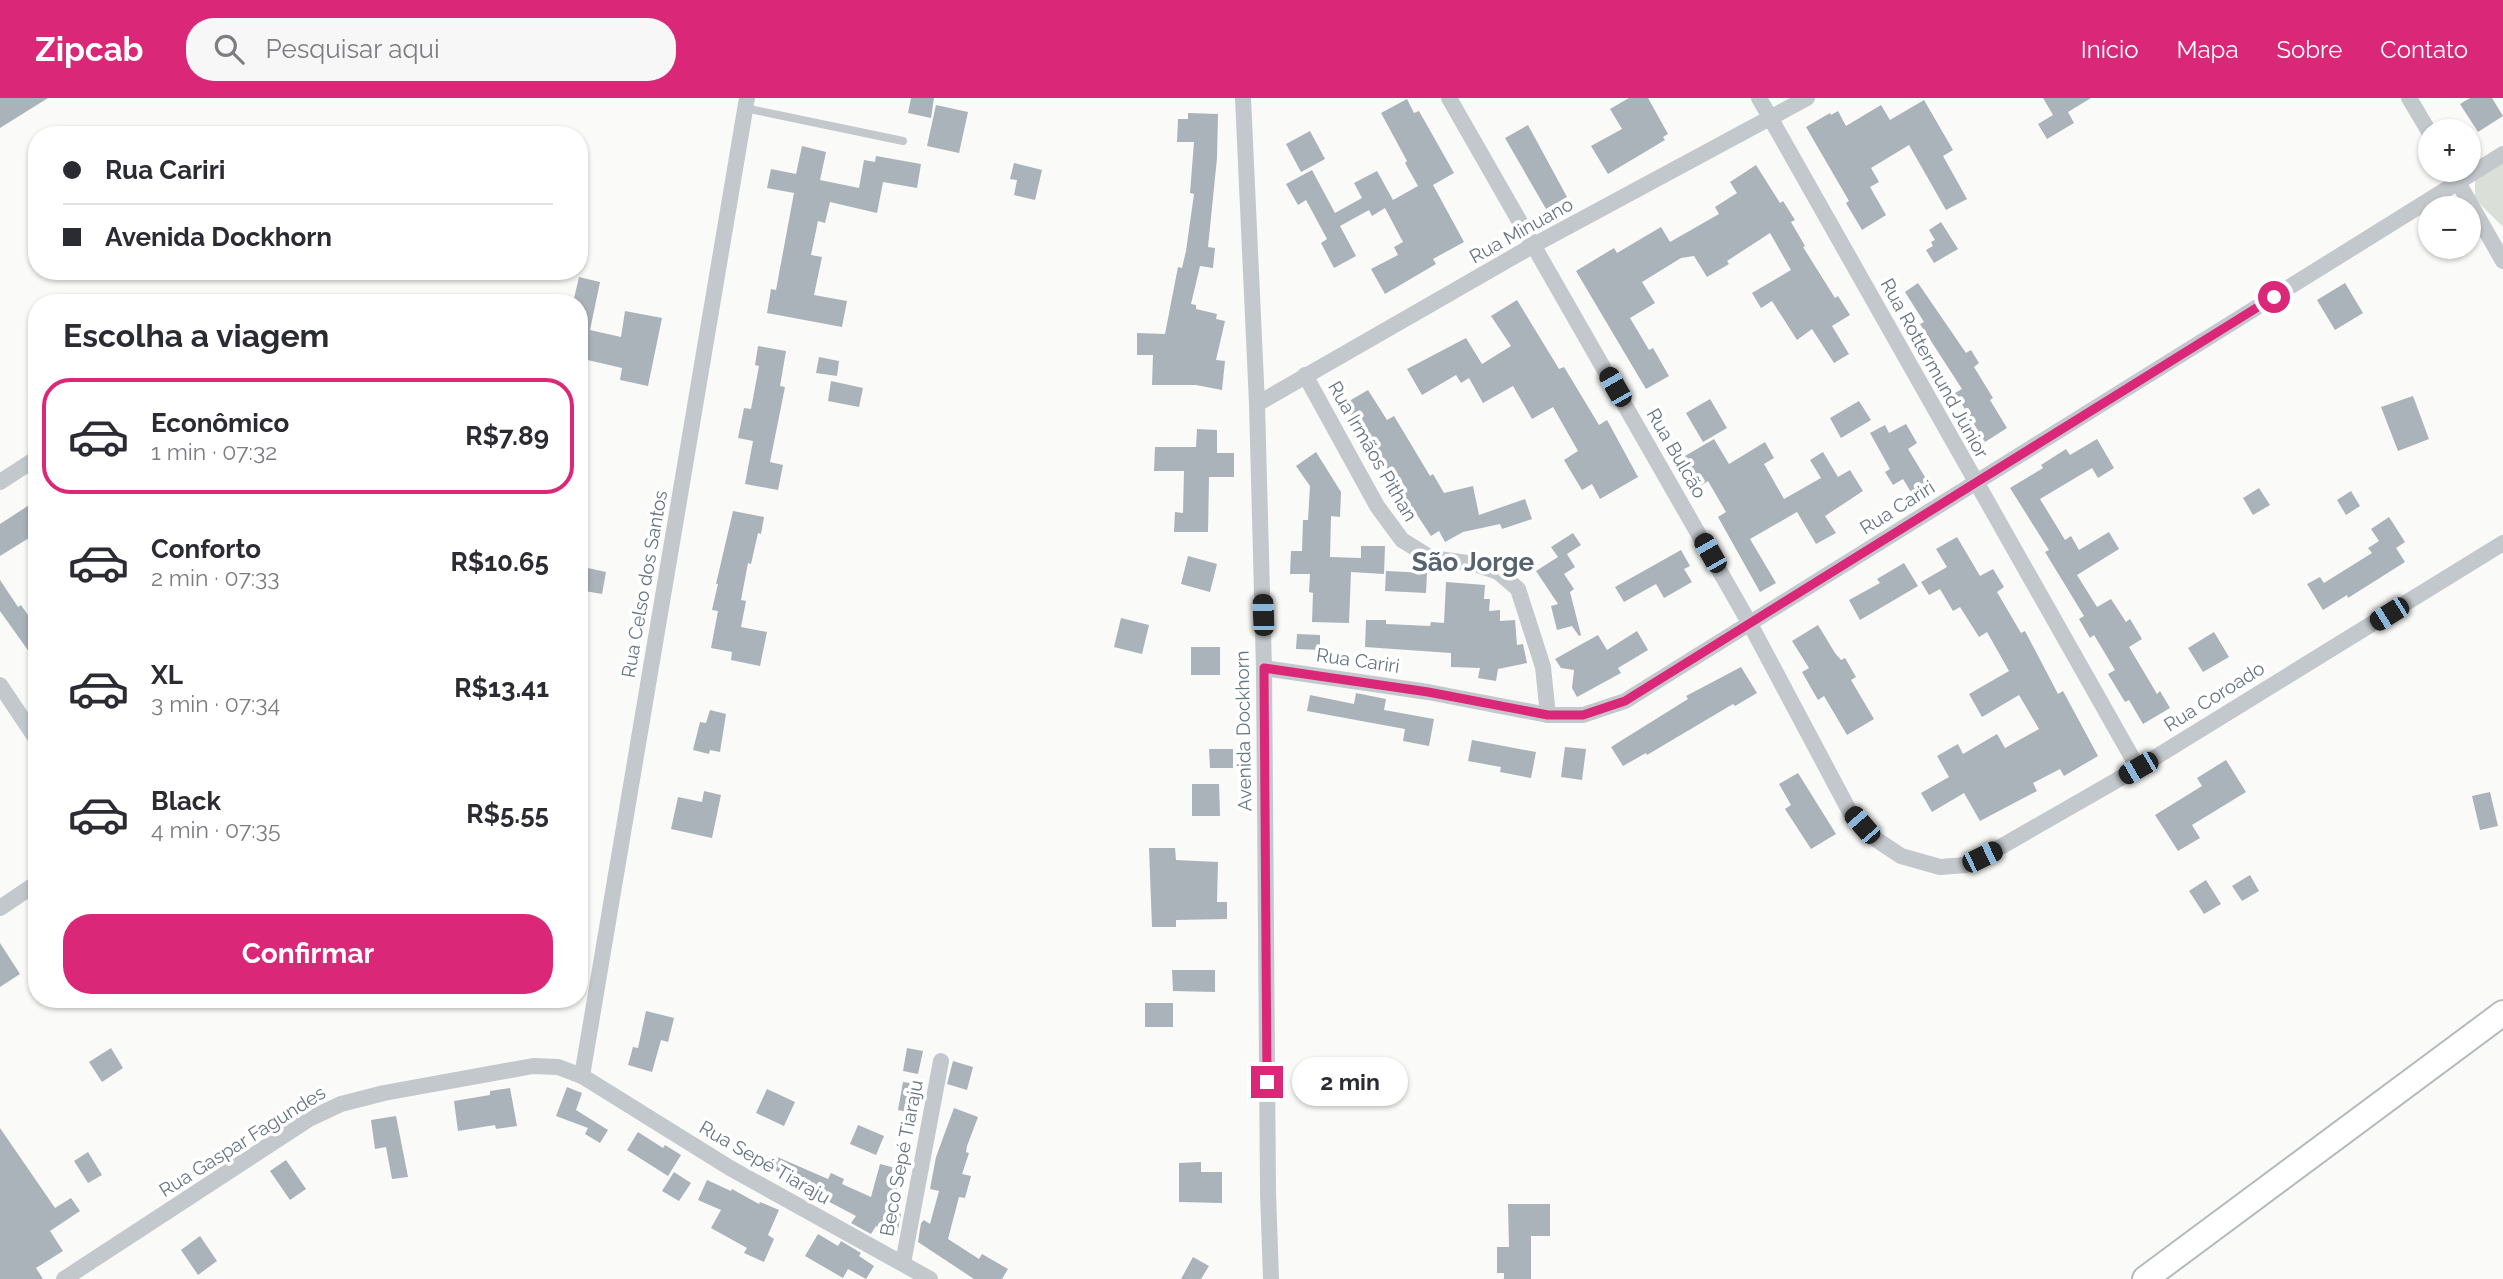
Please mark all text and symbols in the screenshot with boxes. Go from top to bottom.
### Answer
search box [186,18,676,81]
text: Zipcab [35,30,144,69]
icon: search [210,30,248,68]
text: Pesquisar aqui [266,34,440,64]
text: Início [2081,35,2139,64]
text: Mapa [2177,35,2238,64]
text: Sobre [2276,35,2342,64]
text: Contato [2380,35,2468,64]
map controls [2418,119,2481,259]
button: + [2418,119,2481,182]
text: Rua Cariri [105,155,225,185]
street label: Rua Minuano [1466,193,1576,267]
button: − [2418,196,2481,259]
text: Avenida Dockhorn [105,222,332,252]
street label: Rua Rottermund Júnior [1876,274,1994,462]
route start [2258,281,2290,313]
text: Escolha a viagem [63,317,329,354]
car [1596,364,1635,410]
street label: Rua Irmãos Pithan [1324,377,1422,525]
street label: Rua Bulcão [1642,404,1712,502]
icon: car [67,405,130,468]
text: Econômico [151,408,289,438]
text: R$7.89 [465,421,549,451]
text: 1 min · 07:32 [151,438,277,465]
street label: Rua Cariri [1856,475,1938,539]
street label: Rua Celso dos Santos [617,488,671,680]
car [1691,530,1730,576]
icon: car [67,531,130,594]
text: Conforto [151,534,261,564]
text: R$10.65 [450,547,549,577]
district label: São Jorge [1412,547,1535,577]
text: 2 min · 07:33 [151,564,280,591]
car [1252,594,1275,636]
car [2366,594,2413,634]
street label: Rua Cariri [1315,643,1401,677]
street label: Avenida Dockhorn [1231,650,1255,812]
street label: Rua Coroado [2160,656,2268,736]
icon: car [67,657,130,720]
text: XL [151,660,183,690]
text: R$13.41 [454,673,549,703]
text: 3 min · 07:34 [151,690,280,717]
car [2115,748,2162,788]
icon: car [67,783,130,846]
text: Black [151,786,221,816]
text: R$5.55 [466,799,549,829]
car [1841,802,1884,848]
text: 4 min · 07:35 [151,816,280,843]
car [1959,838,2006,876]
button: Confirmar [63,914,553,994]
callout: 2 min [1292,1058,1407,1107]
route end [1251,1066,1283,1098]
text: 2 min [1320,1068,1380,1095]
street label: Beco Sepé Tiaraju [875,1078,927,1238]
street label: Rua Gaspar Fagundes [155,1081,329,1201]
street label: Rua Sepé Tiaraju [696,1116,834,1208]

